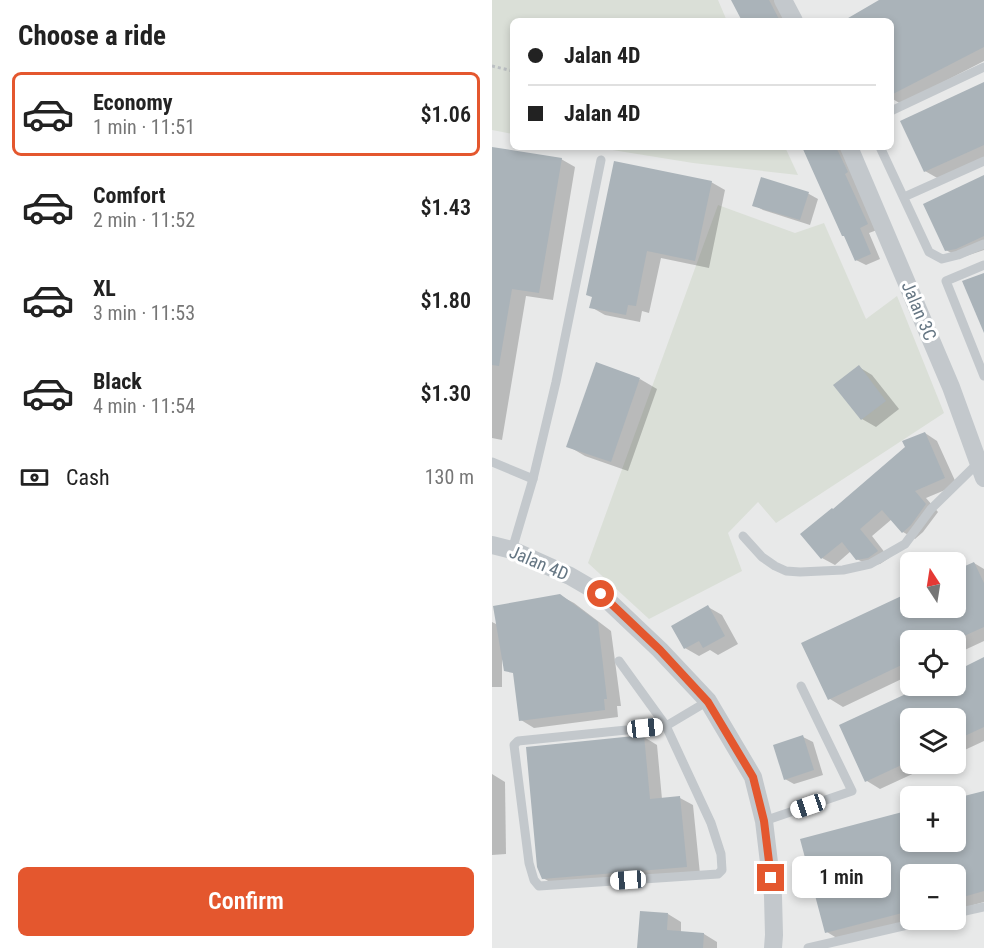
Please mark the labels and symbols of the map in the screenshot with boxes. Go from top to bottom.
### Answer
street label: Jalan 3C [898,278,941,343]
street label: Jalan 4D [507,541,572,584]
north arrow [900,552,966,618]
route start [587,580,614,607]
car [626,717,664,739]
car [788,792,828,820]
callout: 1 min [792,857,891,899]
route end [757,864,784,891]
car [609,870,647,890]

